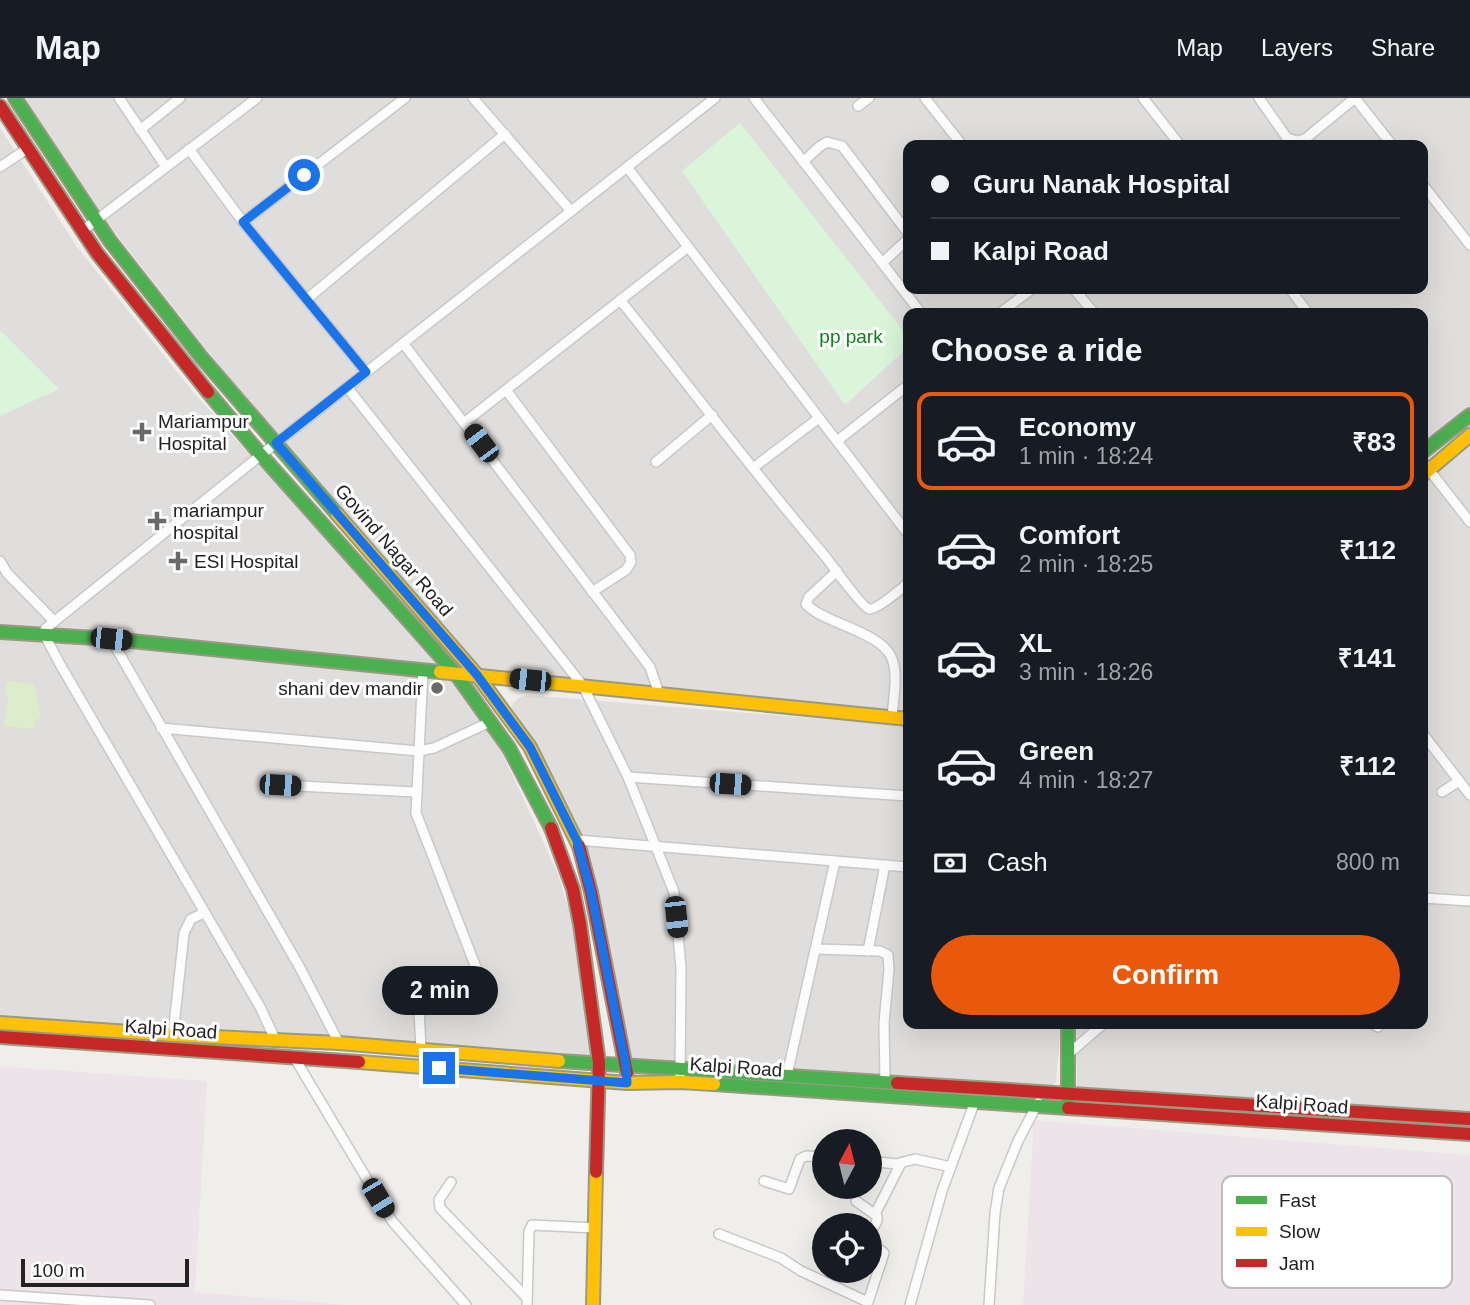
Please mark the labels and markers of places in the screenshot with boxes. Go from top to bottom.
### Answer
place label: Mariampur Hospital [158,411,249,454]
marker: Mariampur Hospital [132,422,152,442]
place label: mariampur hospital [173,500,264,543]
marker: mariampur hospital [147,511,167,531]
marker: ESI Hospital [168,551,188,571]
place label: ESI Hospital [194,551,299,572]
place label: shani dev mandir [278,678,424,699]
marker: shani dev mandir [429,680,445,696]

